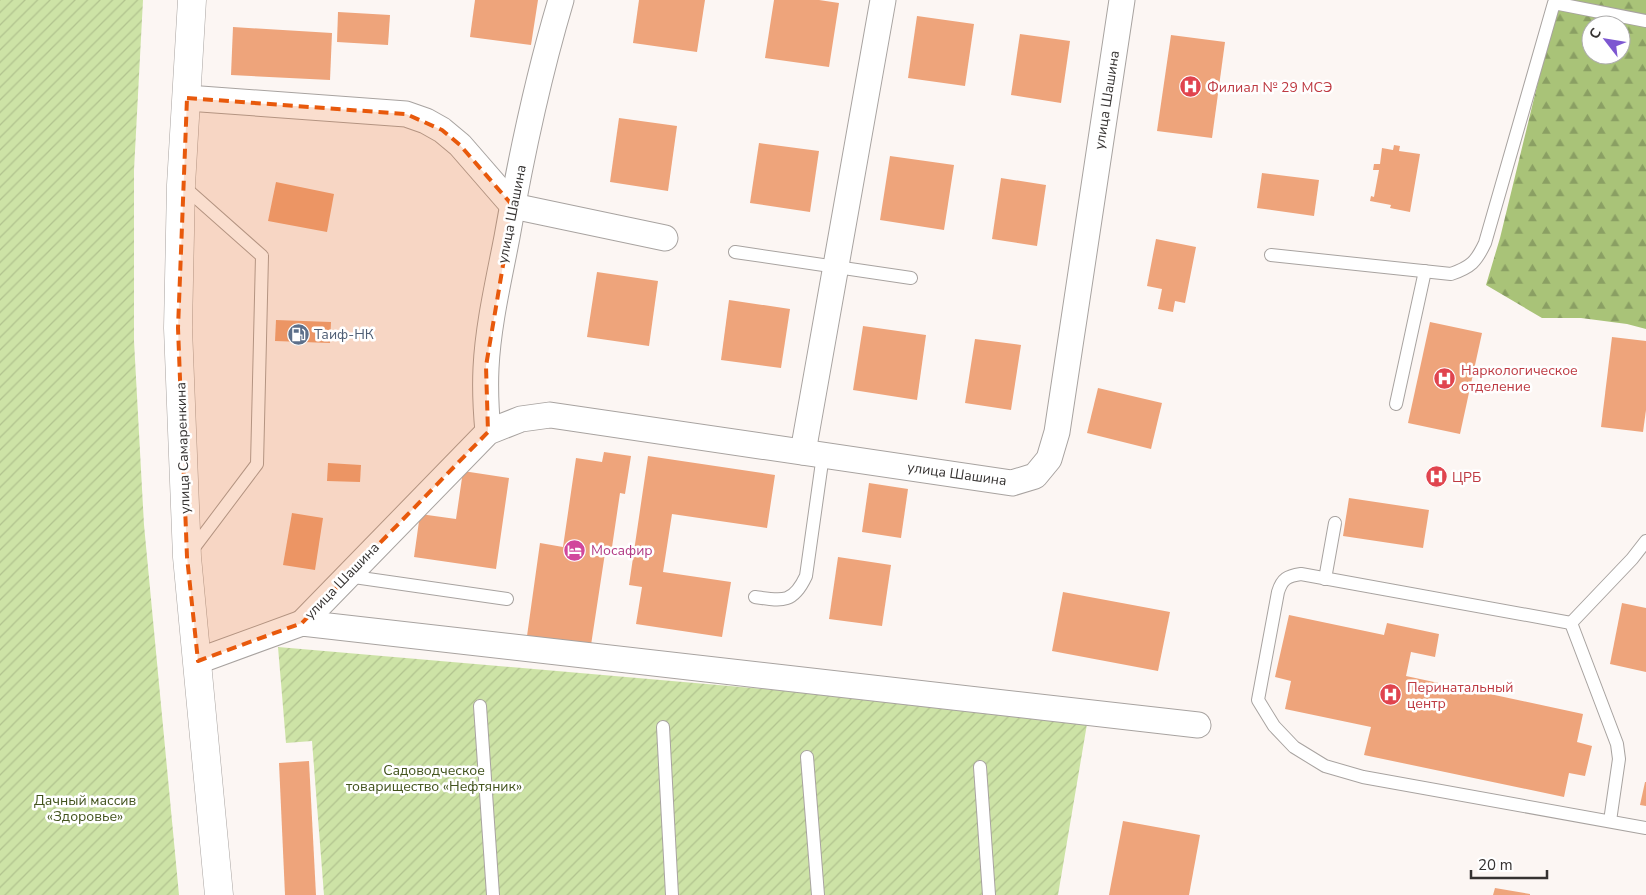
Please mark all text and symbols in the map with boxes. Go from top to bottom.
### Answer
north arrow [1581,15,1631,65]
text: С [1585,24,1606,43]
street label: улица Шашина [1090,49,1124,151]
hospital icon: Филиал № 29 МСЭ [1179,75,1203,99]
place label: Филиал № 29 МСЭ [1207,78,1332,97]
street label: улица Шашина [493,163,531,265]
fuel station icon: Таиф-НК [286,322,310,346]
place label: Таиф-НК [314,325,374,344]
place label: Наркологическое отделение [1461,361,1578,396]
hospital icon: Наркологическое отделение [1433,366,1457,390]
street label: улица Самаренкина [171,382,195,514]
street label: улица Шашина [906,458,1008,490]
hospital icon: ЦРБ [1424,465,1448,489]
place label: ЦРБ [1452,468,1481,487]
street label: улица Шашина [300,538,384,624]
hotel icon: Мосафир [563,538,587,562]
place label: Мосафир [591,541,653,560]
place label: Перинатальный центр [1407,678,1513,713]
hospital icon: Перинатальный центр [1379,683,1403,707]
park label: Садоводческое товарищество «Нефтяник» [346,761,522,796]
park label: Дачный массив «Здоровье» [34,791,136,826]
scale bar [1471,848,1547,880]
text: 20 m [1478,855,1513,875]

